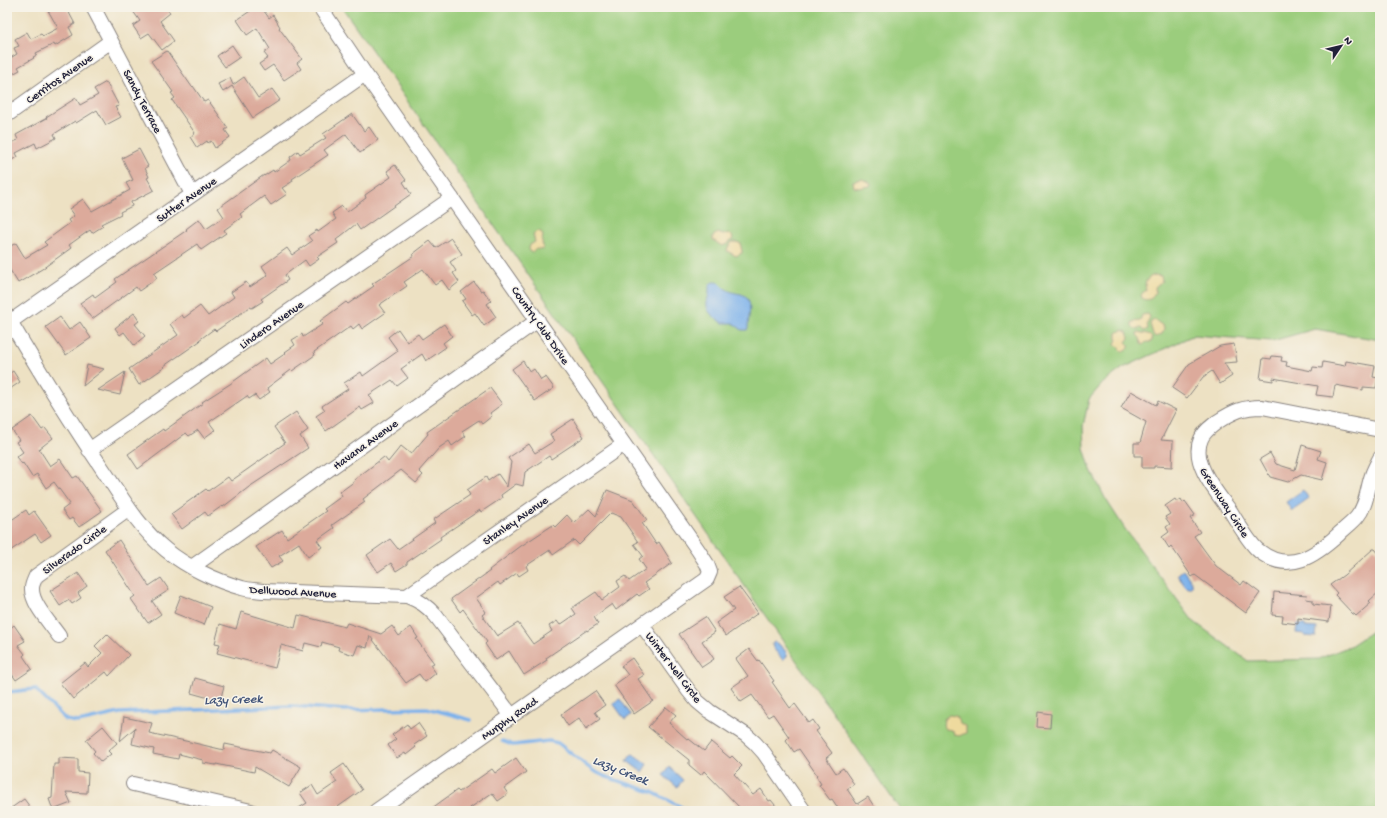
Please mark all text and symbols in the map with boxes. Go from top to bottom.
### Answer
north arrow [1321,26,1361,66]
text: N [1341,35,1355,48]
street label: Cerritos Avenue [24,51,97,108]
street label: Sandy Terrace [119,68,164,137]
street label: Sutter Avenue [154,174,221,227]
street label: Country Club Drive [507,284,572,369]
street label: Lindero Avenue [237,298,308,353]
street label: Havana Avenue [331,417,402,474]
street label: Greenway Circle [1195,465,1252,541]
street label: Stanley Avenue [481,494,552,549]
street label: Silverado Circle [40,522,111,578]
street label: Dellwood Avenue [248,584,338,602]
street label: Winter Nell Circle [641,630,704,707]
water label: Lazy Creek [204,692,264,709]
street label: Murphy Road [479,695,542,744]
water label: Lazy Creek [590,753,651,790]

